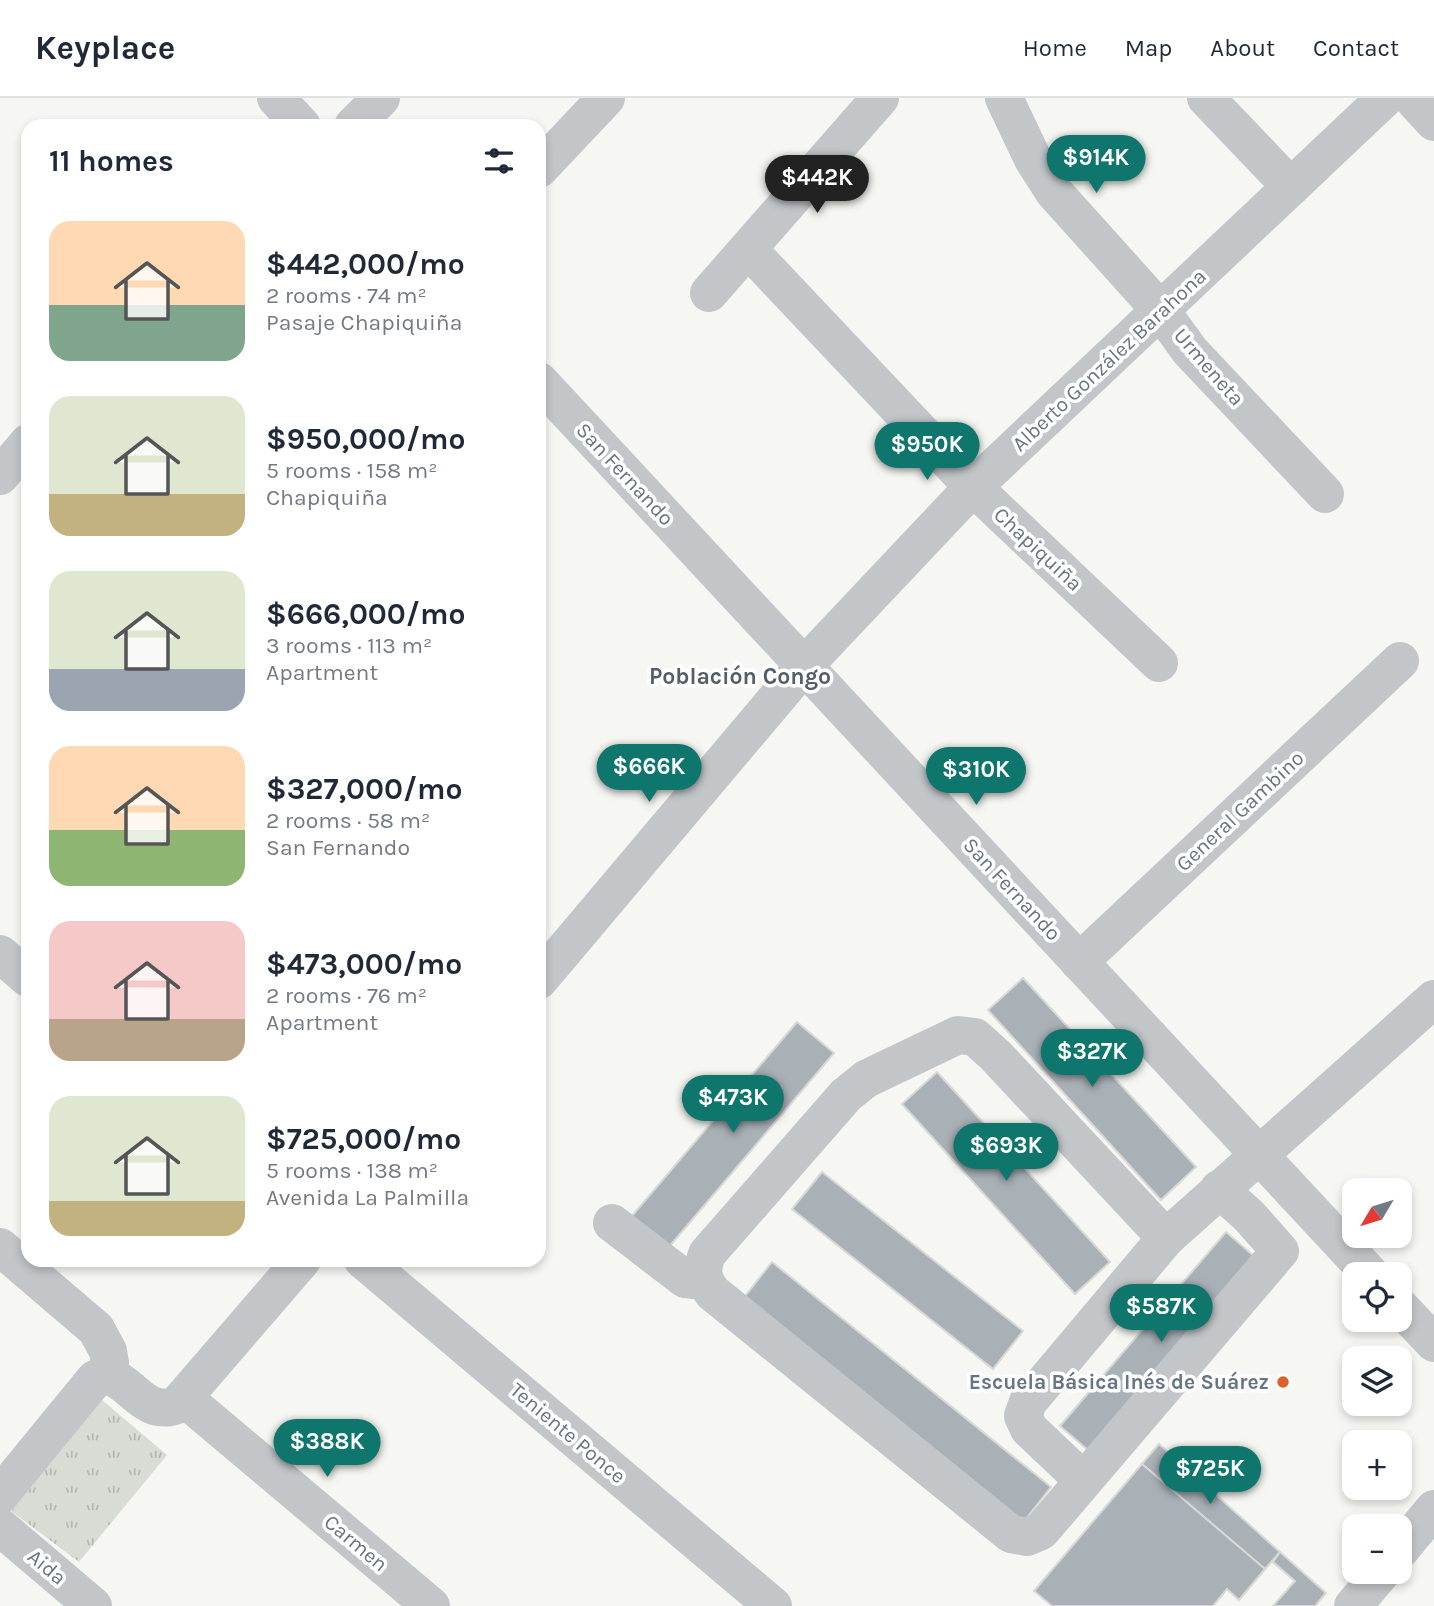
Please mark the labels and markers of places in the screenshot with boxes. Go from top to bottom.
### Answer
pin: $914K [1047,136,1145,195]
pin: $442K [768,156,866,215]
pin: $950K [878,422,976,482]
pin: $666K [600,744,698,804]
pin: $310K [927,748,1025,807]
pin: $327K [1043,1030,1141,1089]
pin: $473K [684,1076,782,1135]
pin: $693K [957,1124,1055,1183]
pin: $587K [1112,1284,1210,1344]
place label: Escuela Básica Inés de Suárez [969,1370,1269,1394]
marker: Escuela Básica Inés de Suárez [1275,1374,1291,1390]
pin: $388K [278,1420,376,1479]
pin: $725K [1161,1446,1259,1506]

